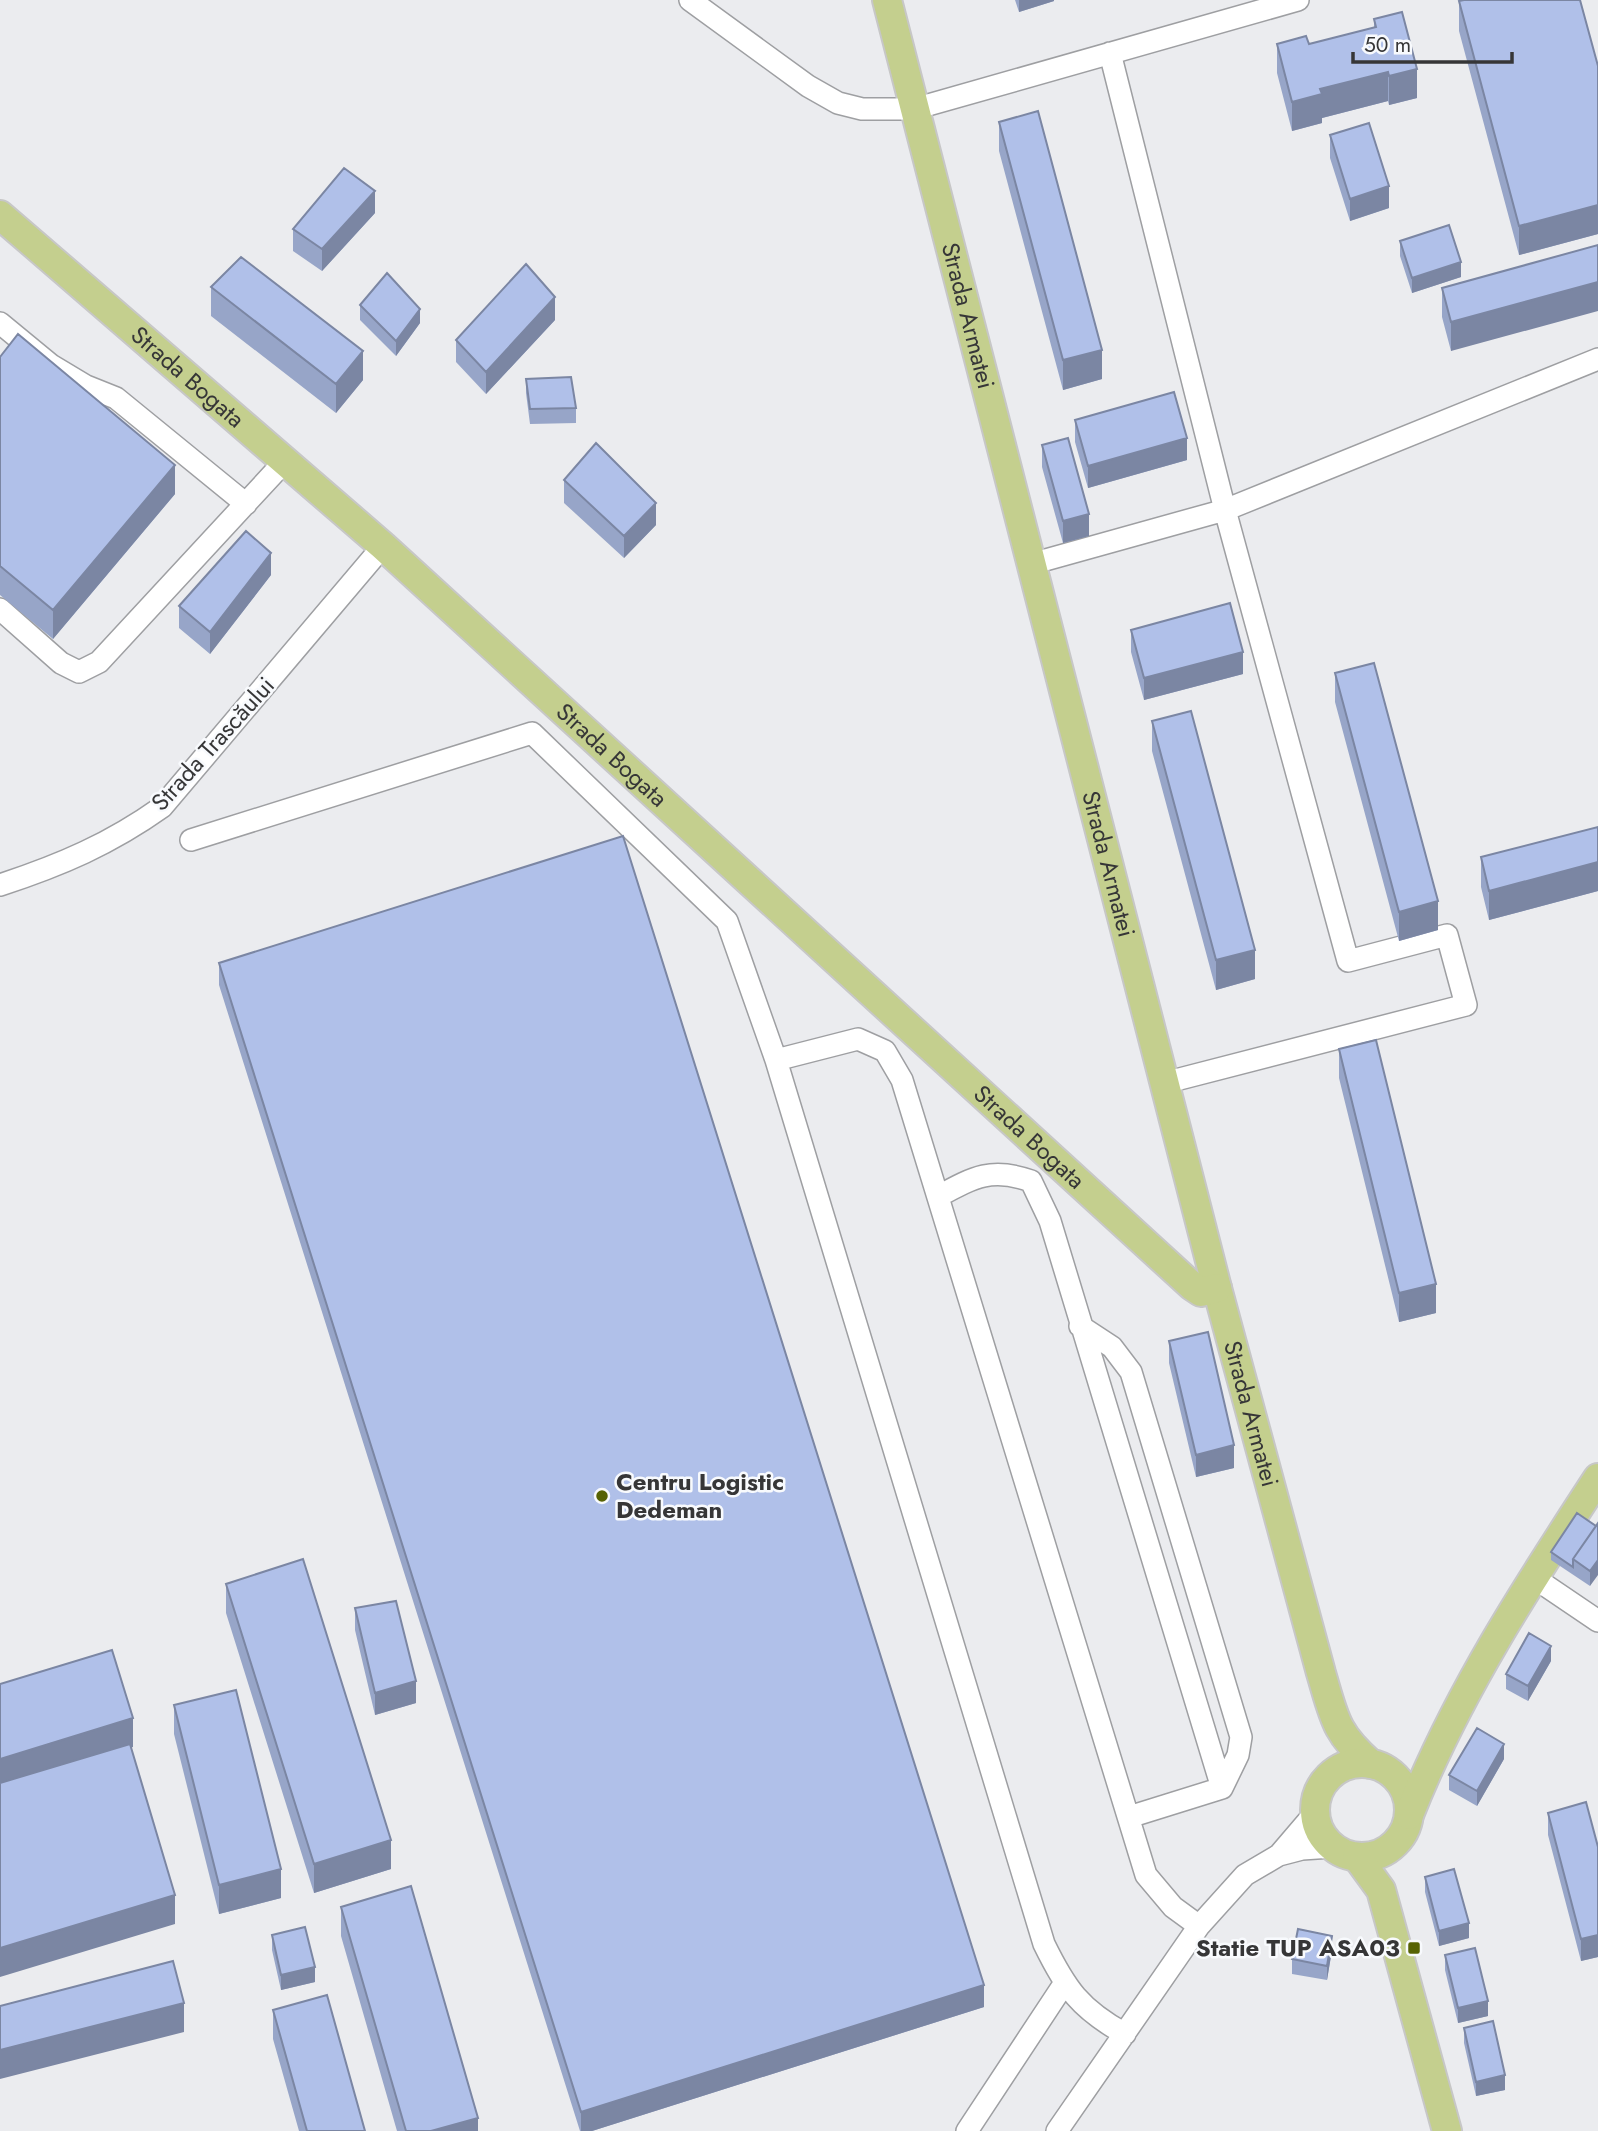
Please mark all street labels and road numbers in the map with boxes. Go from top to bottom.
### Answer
street label: Strada Armatei [933,239,1004,393]
street label: Strada Bogata [123,318,252,436]
street label: Strada Trascăului [143,669,282,818]
street label: Strada Bogata [548,694,675,815]
street label: Strada Armatei [1073,787,1144,941]
street label: Strada Bogata [966,1077,1093,1197]
street label: Strada Armatei [1215,1337,1288,1491]

